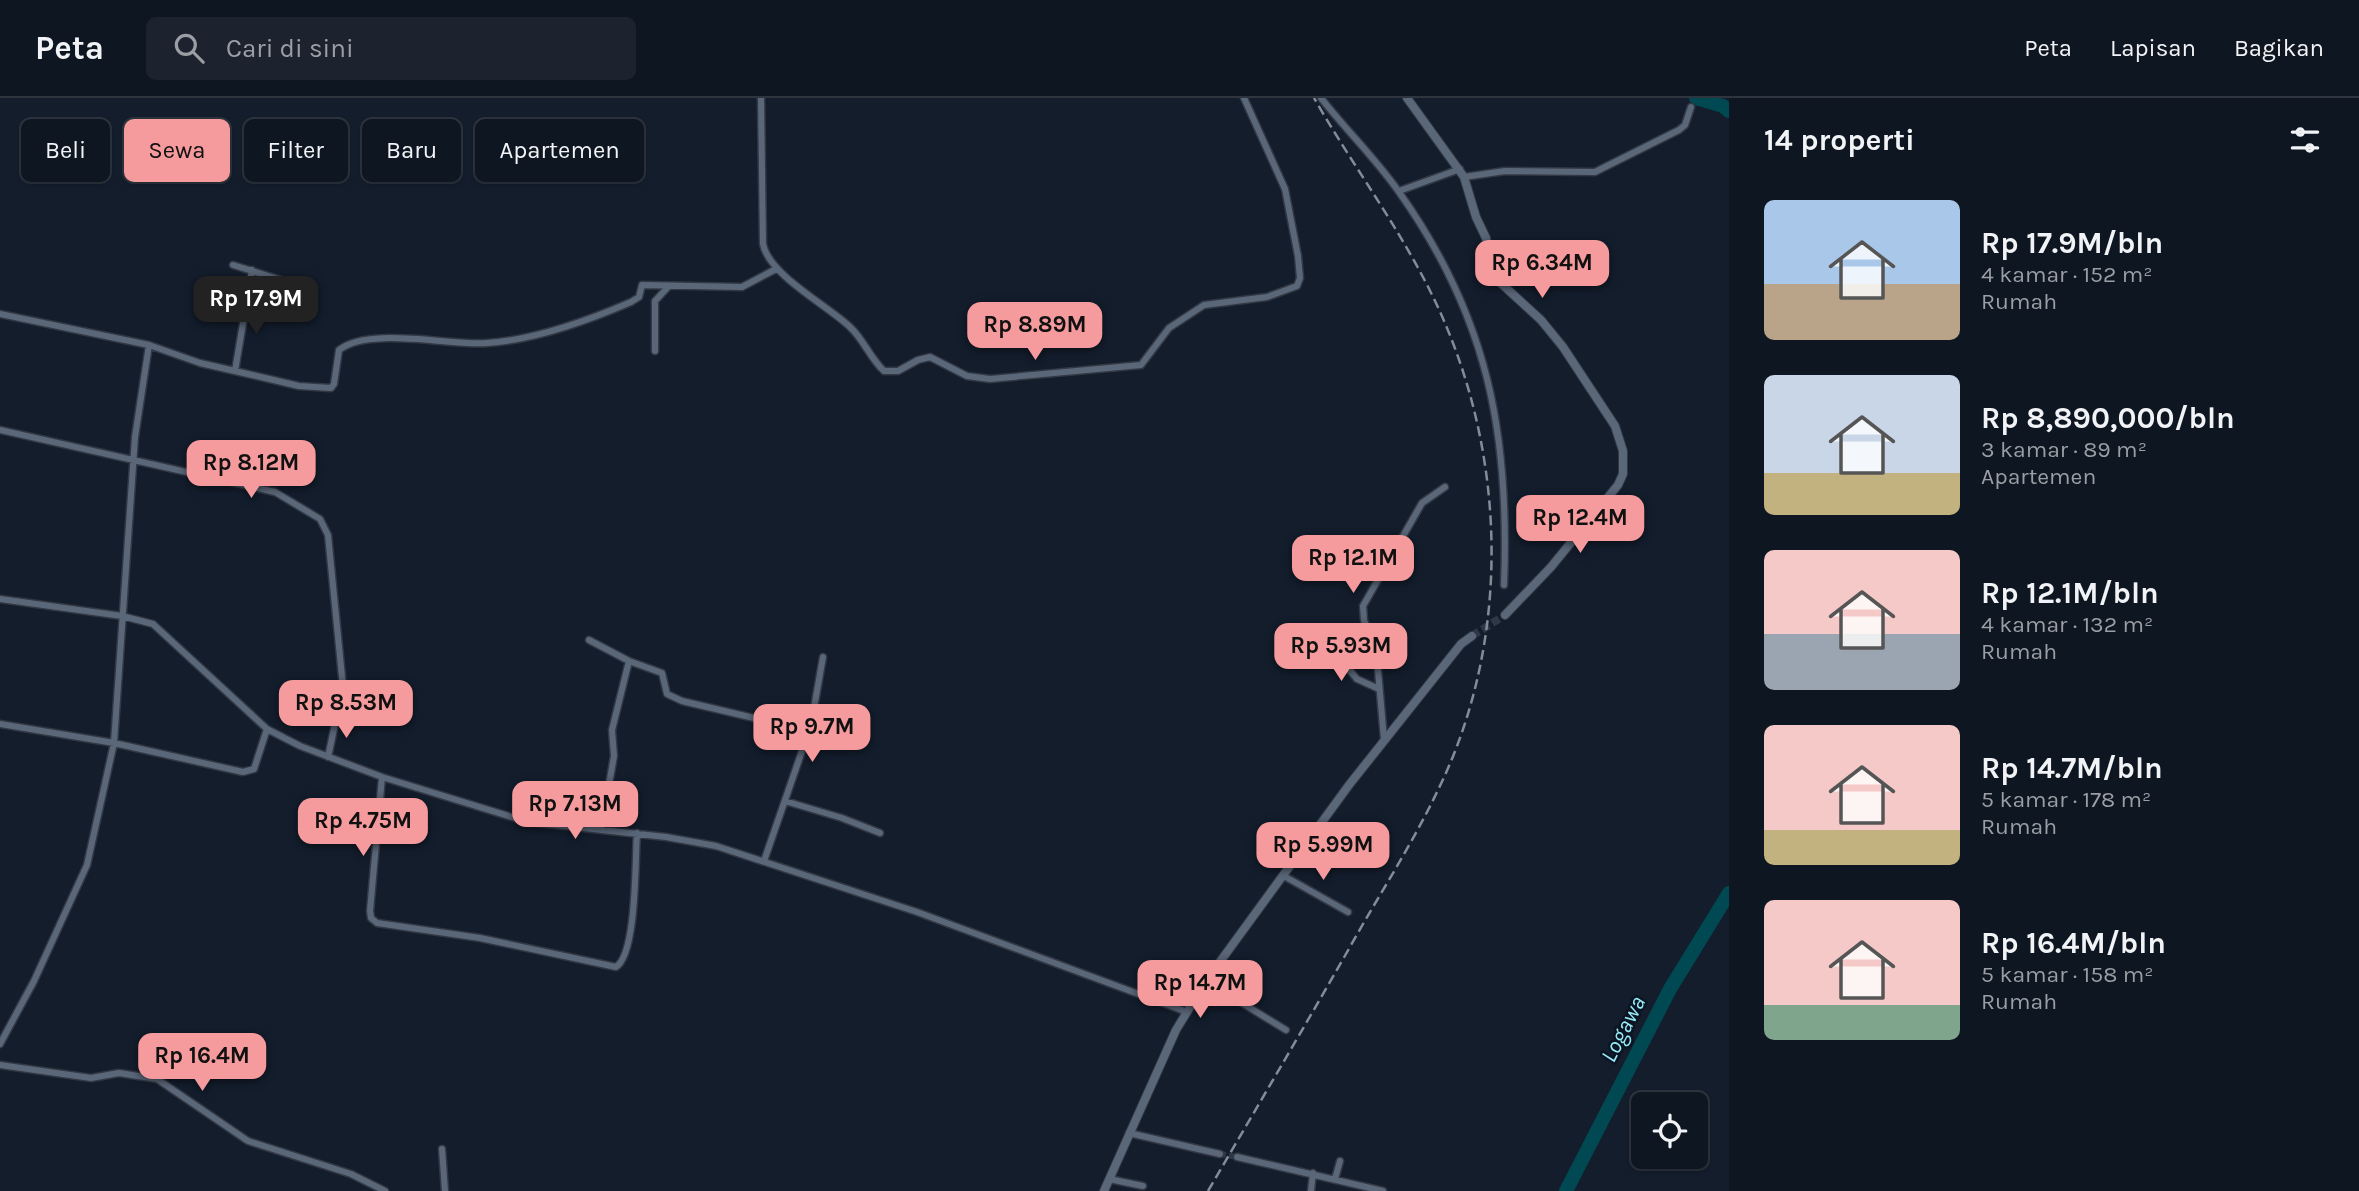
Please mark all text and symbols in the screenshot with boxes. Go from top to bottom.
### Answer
search box [146,17,636,80]
text: Peta [35,29,104,67]
icon: search [170,29,208,67]
text: Cari di sini [226,33,354,64]
text: Peta [2024,34,2072,62]
text: Lapisan [2110,34,2196,62]
text: Bagikan [2234,34,2324,62]
chip: Beli [21,119,110,182]
chip: Sewa [124,119,230,182]
chip: Filter [244,119,348,182]
chip: Baru [362,119,461,182]
chip: Apartemen [475,119,644,182]
icon: filters [2286,121,2324,159]
text: 14 properti [1764,122,1915,158]
text: Rp 17.9M/bln [1981,225,2163,261]
icon: home [1820,228,1904,312]
pin: Rp 6.34M [1470,240,1614,300]
text: Rp 6.34M [1491,249,1593,276]
text: 4 kamar · 152 m² [1981,261,2153,288]
pin: Rp 17.9M [184,276,328,336]
text: Rp 17.9M [209,285,303,312]
text: Rumah [1981,288,2057,315]
pin: Rp 8.89M [963,302,1107,362]
text: Rp 8.89M [983,311,1087,338]
text: Rp 8,890,000/bln [1981,400,2235,436]
icon: home [1820,403,1904,487]
text: 3 kamar · 89 m² [1981,436,2147,463]
pin: Rp 8.12M [179,440,323,500]
text: Rp 8.12M [203,449,299,476]
text: Apartemen [1981,463,2096,490]
pin: Rp 12.4M [1508,496,1652,555]
text: Rp 12.4M [1532,504,1628,531]
pin: Rp 12.1M [1281,536,1425,595]
text: Rp 12.1M [1308,544,1398,571]
text: Rp 12.1M/bln [1981,575,2159,611]
icon: home [1820,578,1904,662]
text: 4 kamar · 132 m² [1981,611,2153,638]
pin: Rp 5.93M [1269,624,1413,683]
text: Rp 5.93M [1290,632,1392,659]
text: Rumah [1981,638,2057,665]
pin: Rp 8.53M [274,680,418,740]
text: Rp 8.53M [295,689,397,716]
pin: Rp 9.7M [747,704,877,764]
text: Rp 9.7M [769,713,855,740]
text: Rp 14.7M/bln [1981,750,2163,786]
icon: home [1820,753,1904,837]
pin: Rp 7.13M [503,782,647,841]
text: 5 kamar · 178 m² [1981,786,2151,813]
text: Rp 7.13M [528,790,622,817]
pin: Rp 4.75M [291,798,435,858]
text: Rp 4.75M [314,807,412,834]
text: Rumah [1981,813,2057,840]
pin: Rp 5.99M [1251,822,1395,882]
text: Rp 5.99M [1272,831,1374,858]
text: Rp 16.4M/bln [1981,925,2166,961]
icon: home [1820,928,1904,1012]
pin: Rp 14.7M [1128,960,1272,1020]
text: 5 kamar · 158 m² [1981,961,2154,988]
text: Rp 14.7M [1153,969,1247,996]
text: Rumah [1981,988,2057,1015]
water label: Logawa [1595,991,1651,1067]
pin: Rp 16.4M [130,1034,274,1093]
text: Rp 16.4M [154,1042,250,1069]
map controls [1631,1092,1708,1169]
button: locate [1631,1092,1708,1169]

